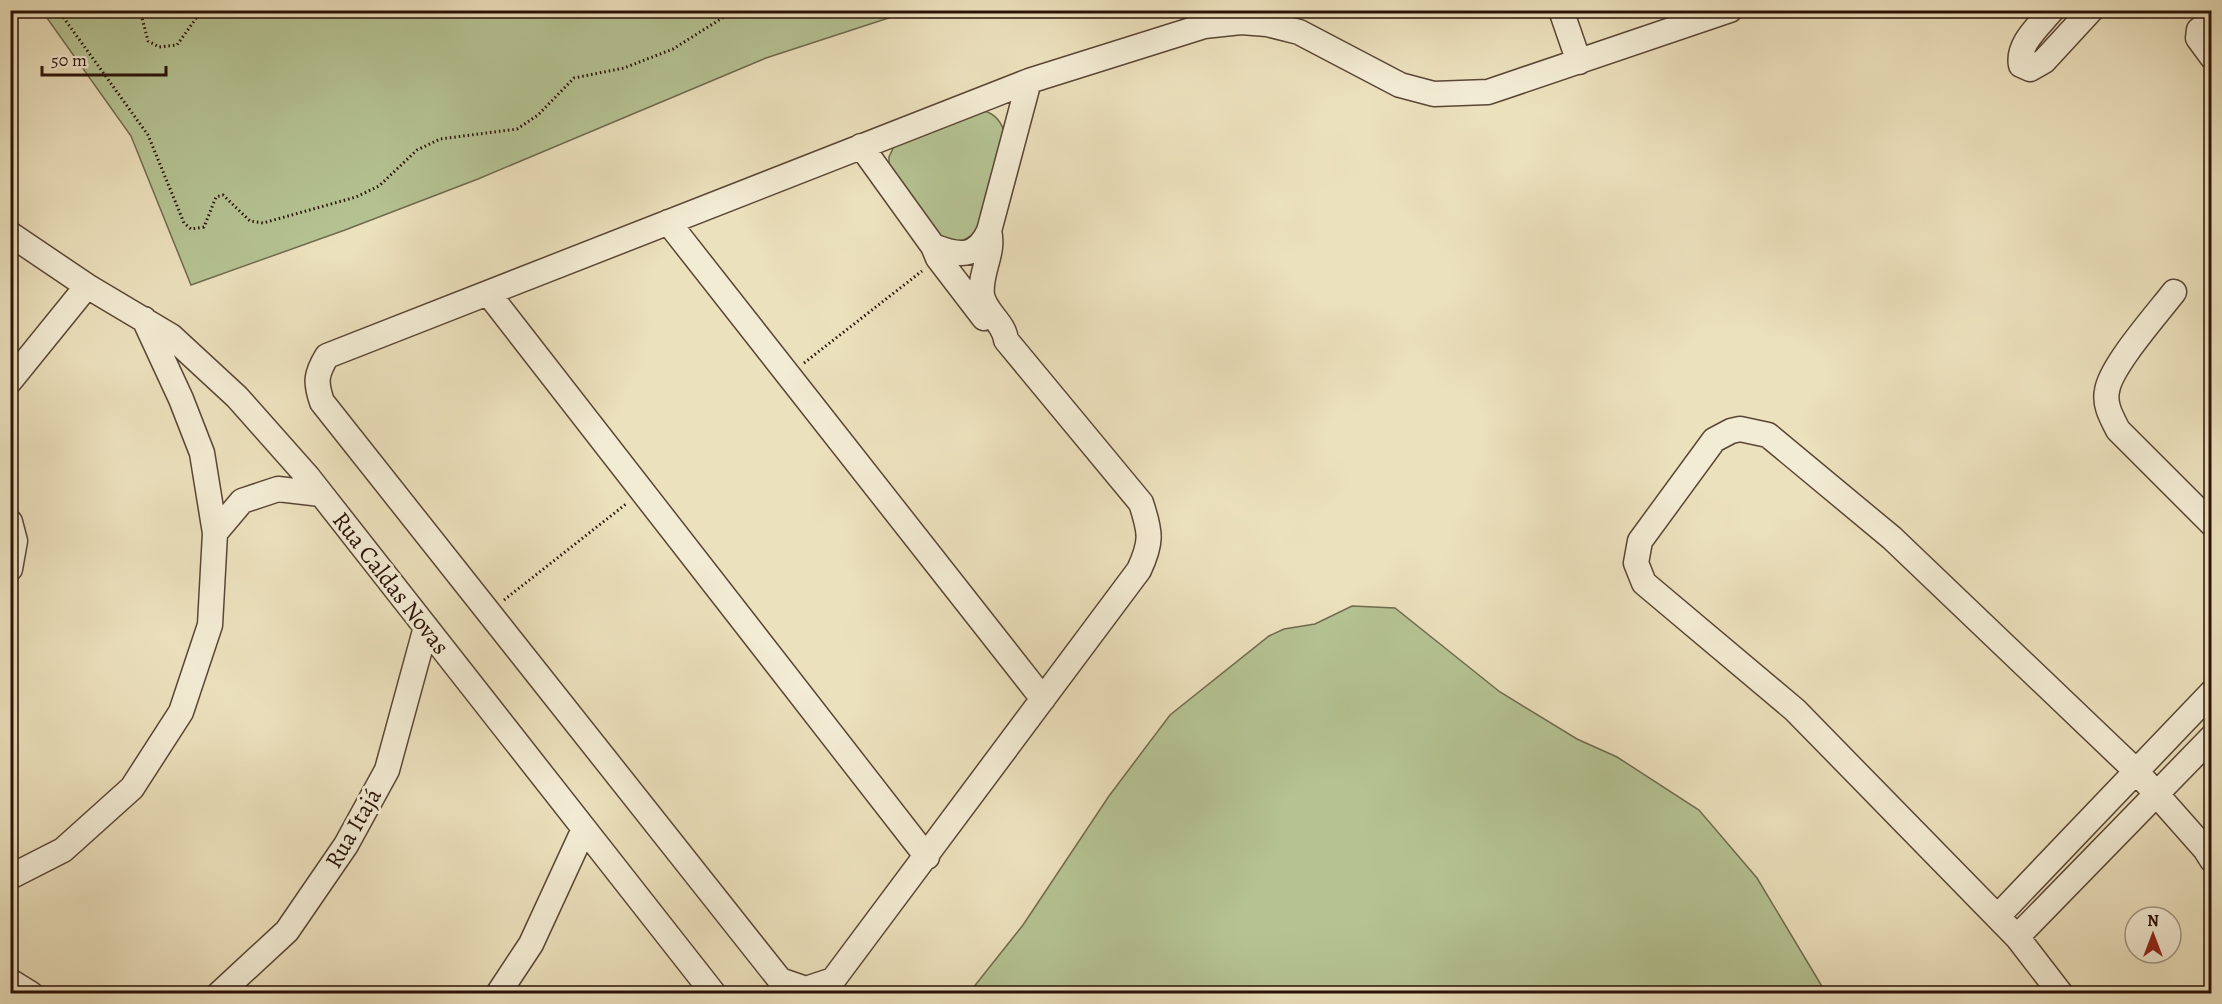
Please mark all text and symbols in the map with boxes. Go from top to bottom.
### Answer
scale bar [42,39,166,77]
text: 50 m [51,48,87,72]
street label: Rua Caldas Novas [325,505,457,661]
street label: Rua Itajá [317,781,389,874]
north arrow [2123,905,2183,965]
text: N [2147,910,2159,932]

